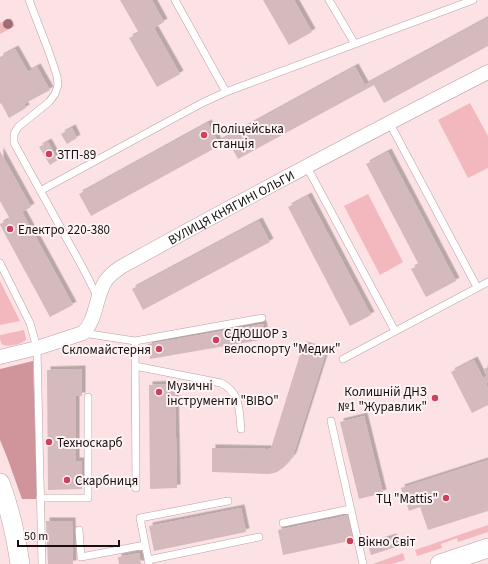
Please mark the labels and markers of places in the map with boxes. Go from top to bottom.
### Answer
place label: Поліцейська станція [212,120,284,153]
marker: Поліцейська станція [199,130,209,140]
place label: ЗТП-89 [57,146,96,164]
marker: ЗТП-89 [44,149,54,159]
place label: Електро 220-380 [18,221,110,239]
marker: Електро 220-380 [5,224,15,234]
place label: СДЮШОР з велоспорту "Медик" [224,325,341,358]
marker: СДЮШОР з велоспорту "Медик" [211,335,221,345]
place label: Скломайстерня [62,341,151,359]
marker: Скломайстерня [154,344,164,354]
place label: Музичні інструменти "ВІВО" [167,377,279,410]
place label: Колишній ДНЗ №1 "Журавлик" [338,383,427,416]
marker: Музичні інструменти "ВІВО" [154,387,164,397]
marker: Колишній ДНЗ №1 "Журавлик" [430,393,440,403]
place label: Техноскарб [57,434,123,452]
marker: Техноскарб [44,437,54,447]
place label: Скарбниця [75,472,138,490]
marker: Скарбниця [62,475,72,485]
place label: ТЦ "Mattis" [376,490,438,508]
marker: ТЦ "Mattis" [441,493,451,503]
place label: Вікно Світ [358,533,415,551]
marker: Вікно Світ [345,536,355,546]

